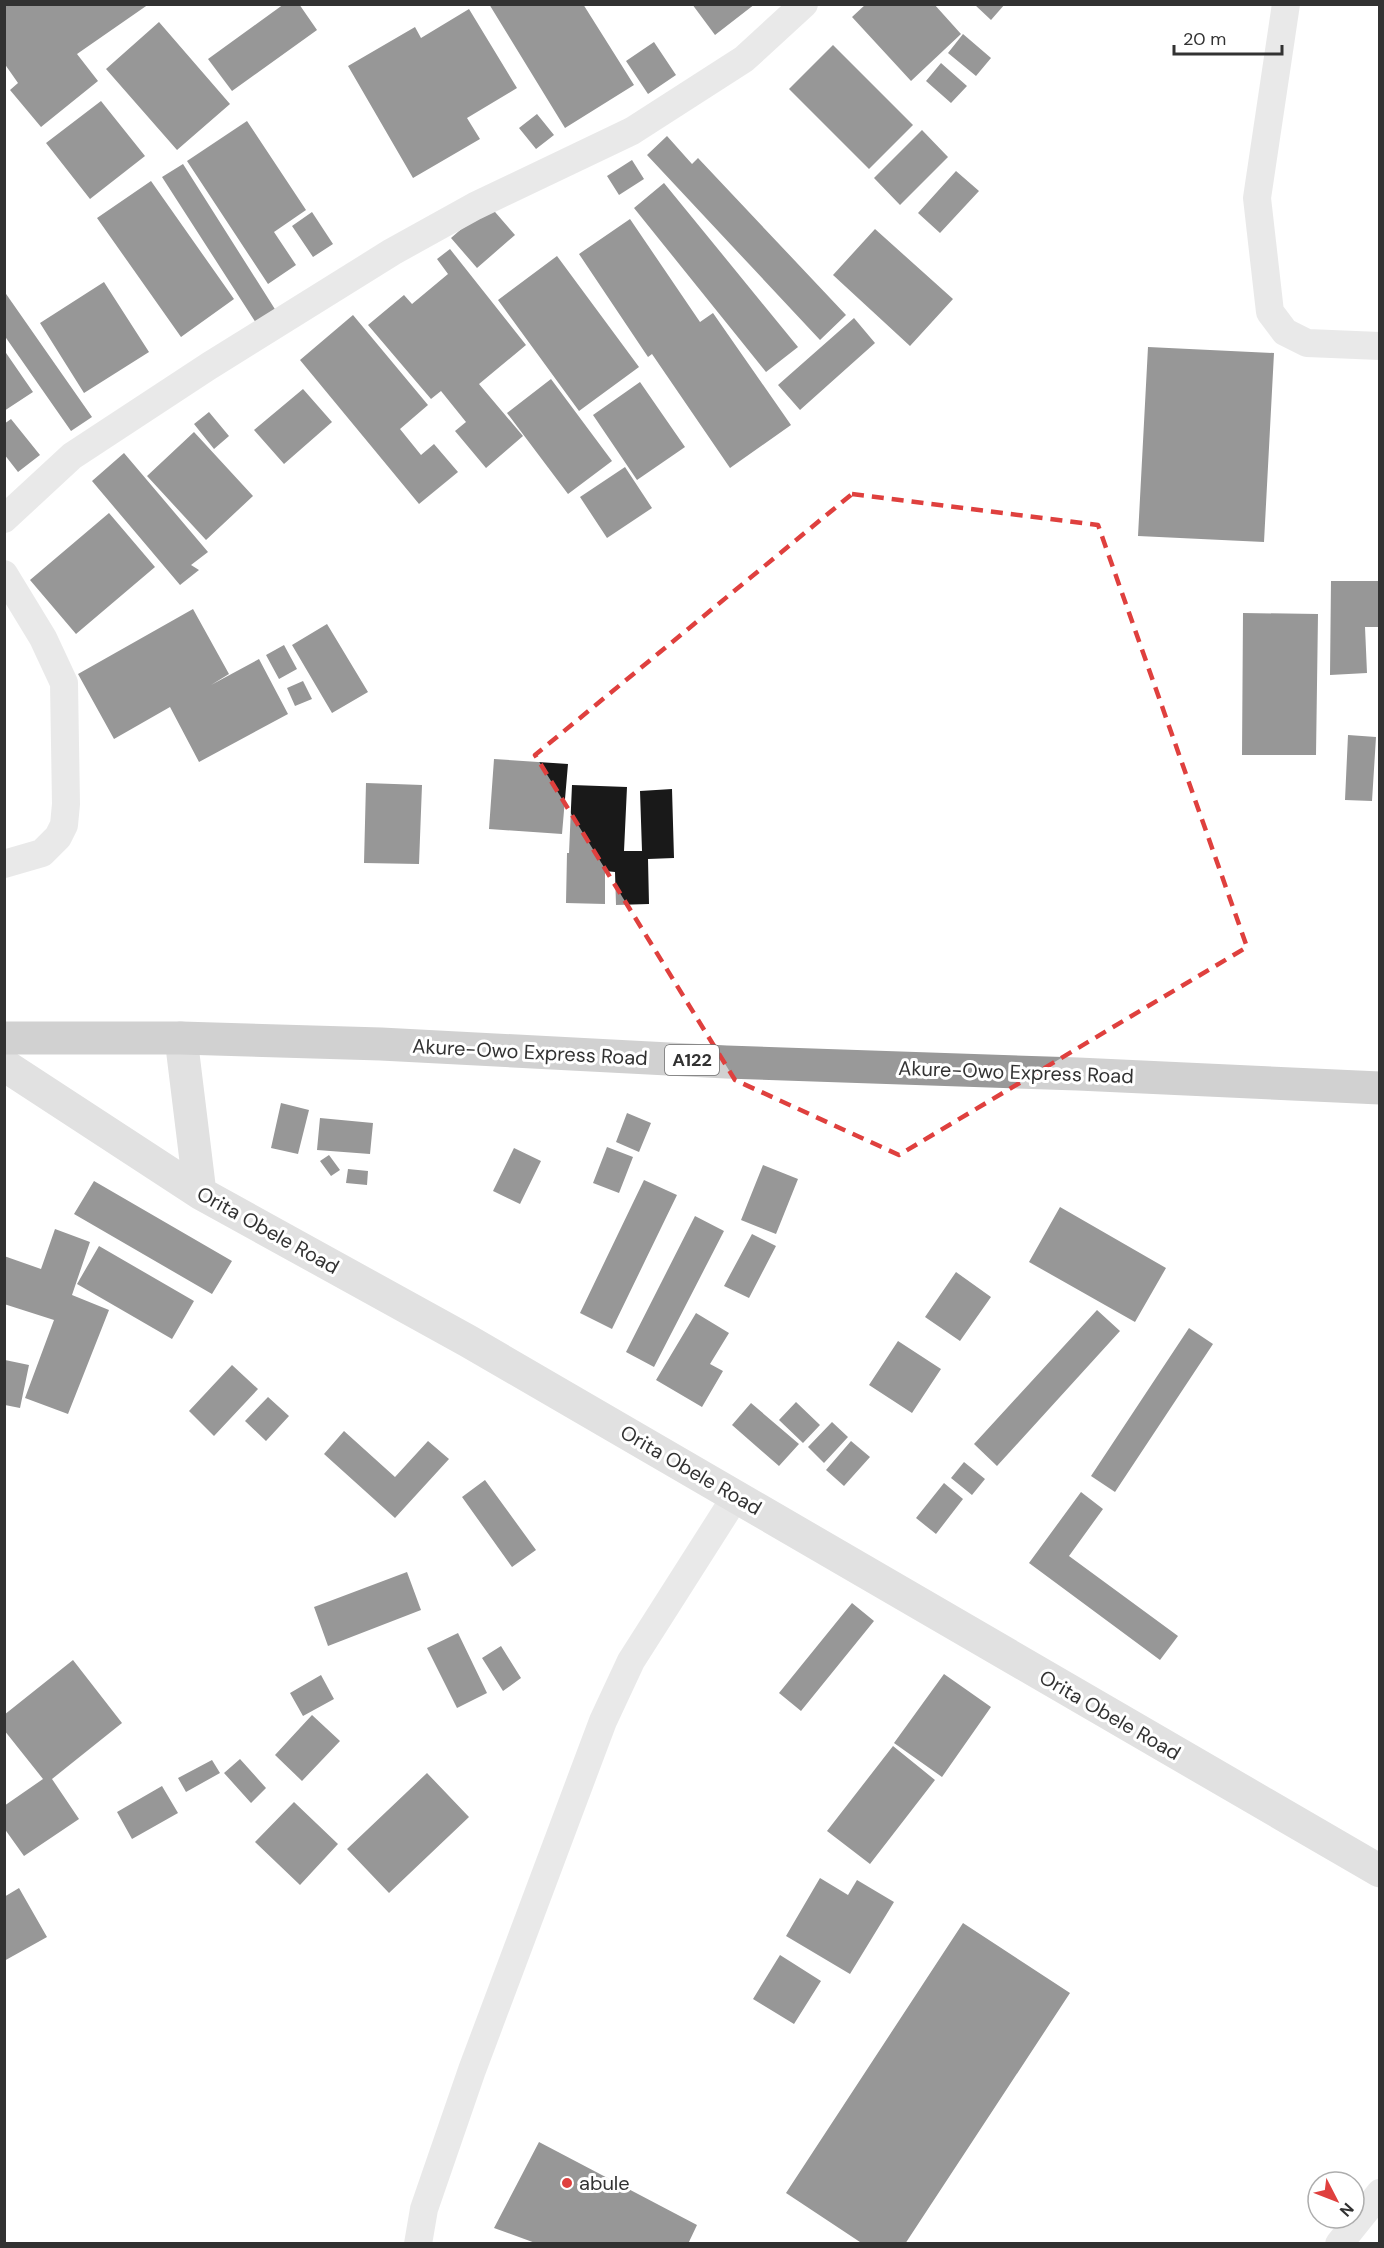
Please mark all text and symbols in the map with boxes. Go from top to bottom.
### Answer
scale bar [1174,18,1282,56]
text: 20 m [1183,27,1226,51]
street label: Akure-Owo Express Road [412,1033,648,1071]
road number: A122 [665,1045,719,1075]
street label: Akure-Owo Express Road [898,1055,1134,1089]
street label: Orita Obele Road [192,1180,344,1280]
street label: Orita Obele Road [616,1419,766,1521]
street label: Orita Obele Road [1035,1664,1185,1766]
place label: abule [579,2170,630,2196]
north arrow [1306,2170,1366,2230]
marker: abule [560,2176,574,2190]
text: N [1335,2198,1358,2221]

